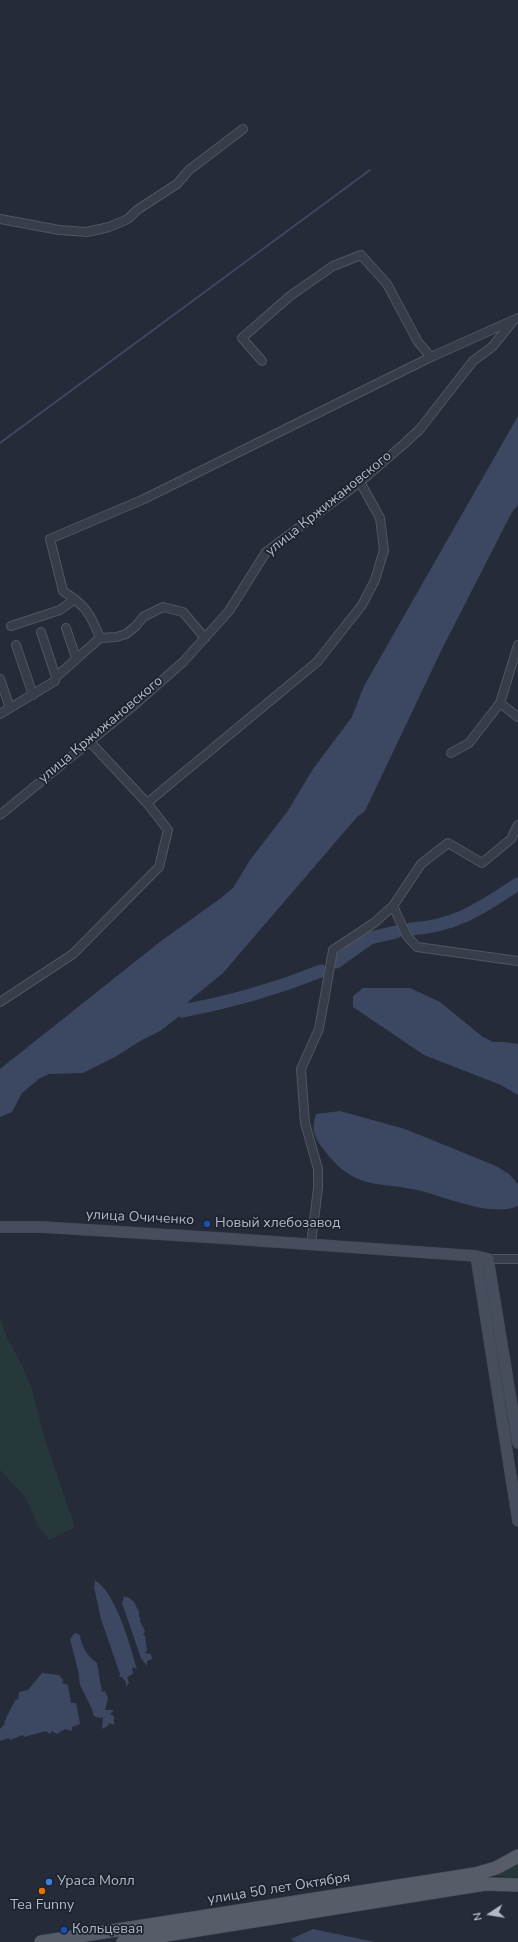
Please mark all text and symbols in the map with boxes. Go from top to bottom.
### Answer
street label: улица Кржижановского [263,448,395,560]
street label: улица Кржижановского [35,673,167,787]
street label: улица Очиченко [86,1207,194,1229]
place label: Новый хлебозавод [215,1216,341,1232]
marker: Новый хлебозавод [202,1219,212,1229]
street label: улица 50 лет Октября [207,1869,351,1909]
place label: Ураса Молл [57,1874,135,1890]
marker: Ураса Молл [44,1877,54,1887]
marker: Tea Funny [37,1886,47,1896]
north arrow [470,1894,510,1934]
place label: Tea Funny [10,1898,74,1914]
text: N [470,1911,486,1922]
place label: Кольцевая [72,1922,143,1938]
marker: Кольцевая [59,1925,69,1935]

